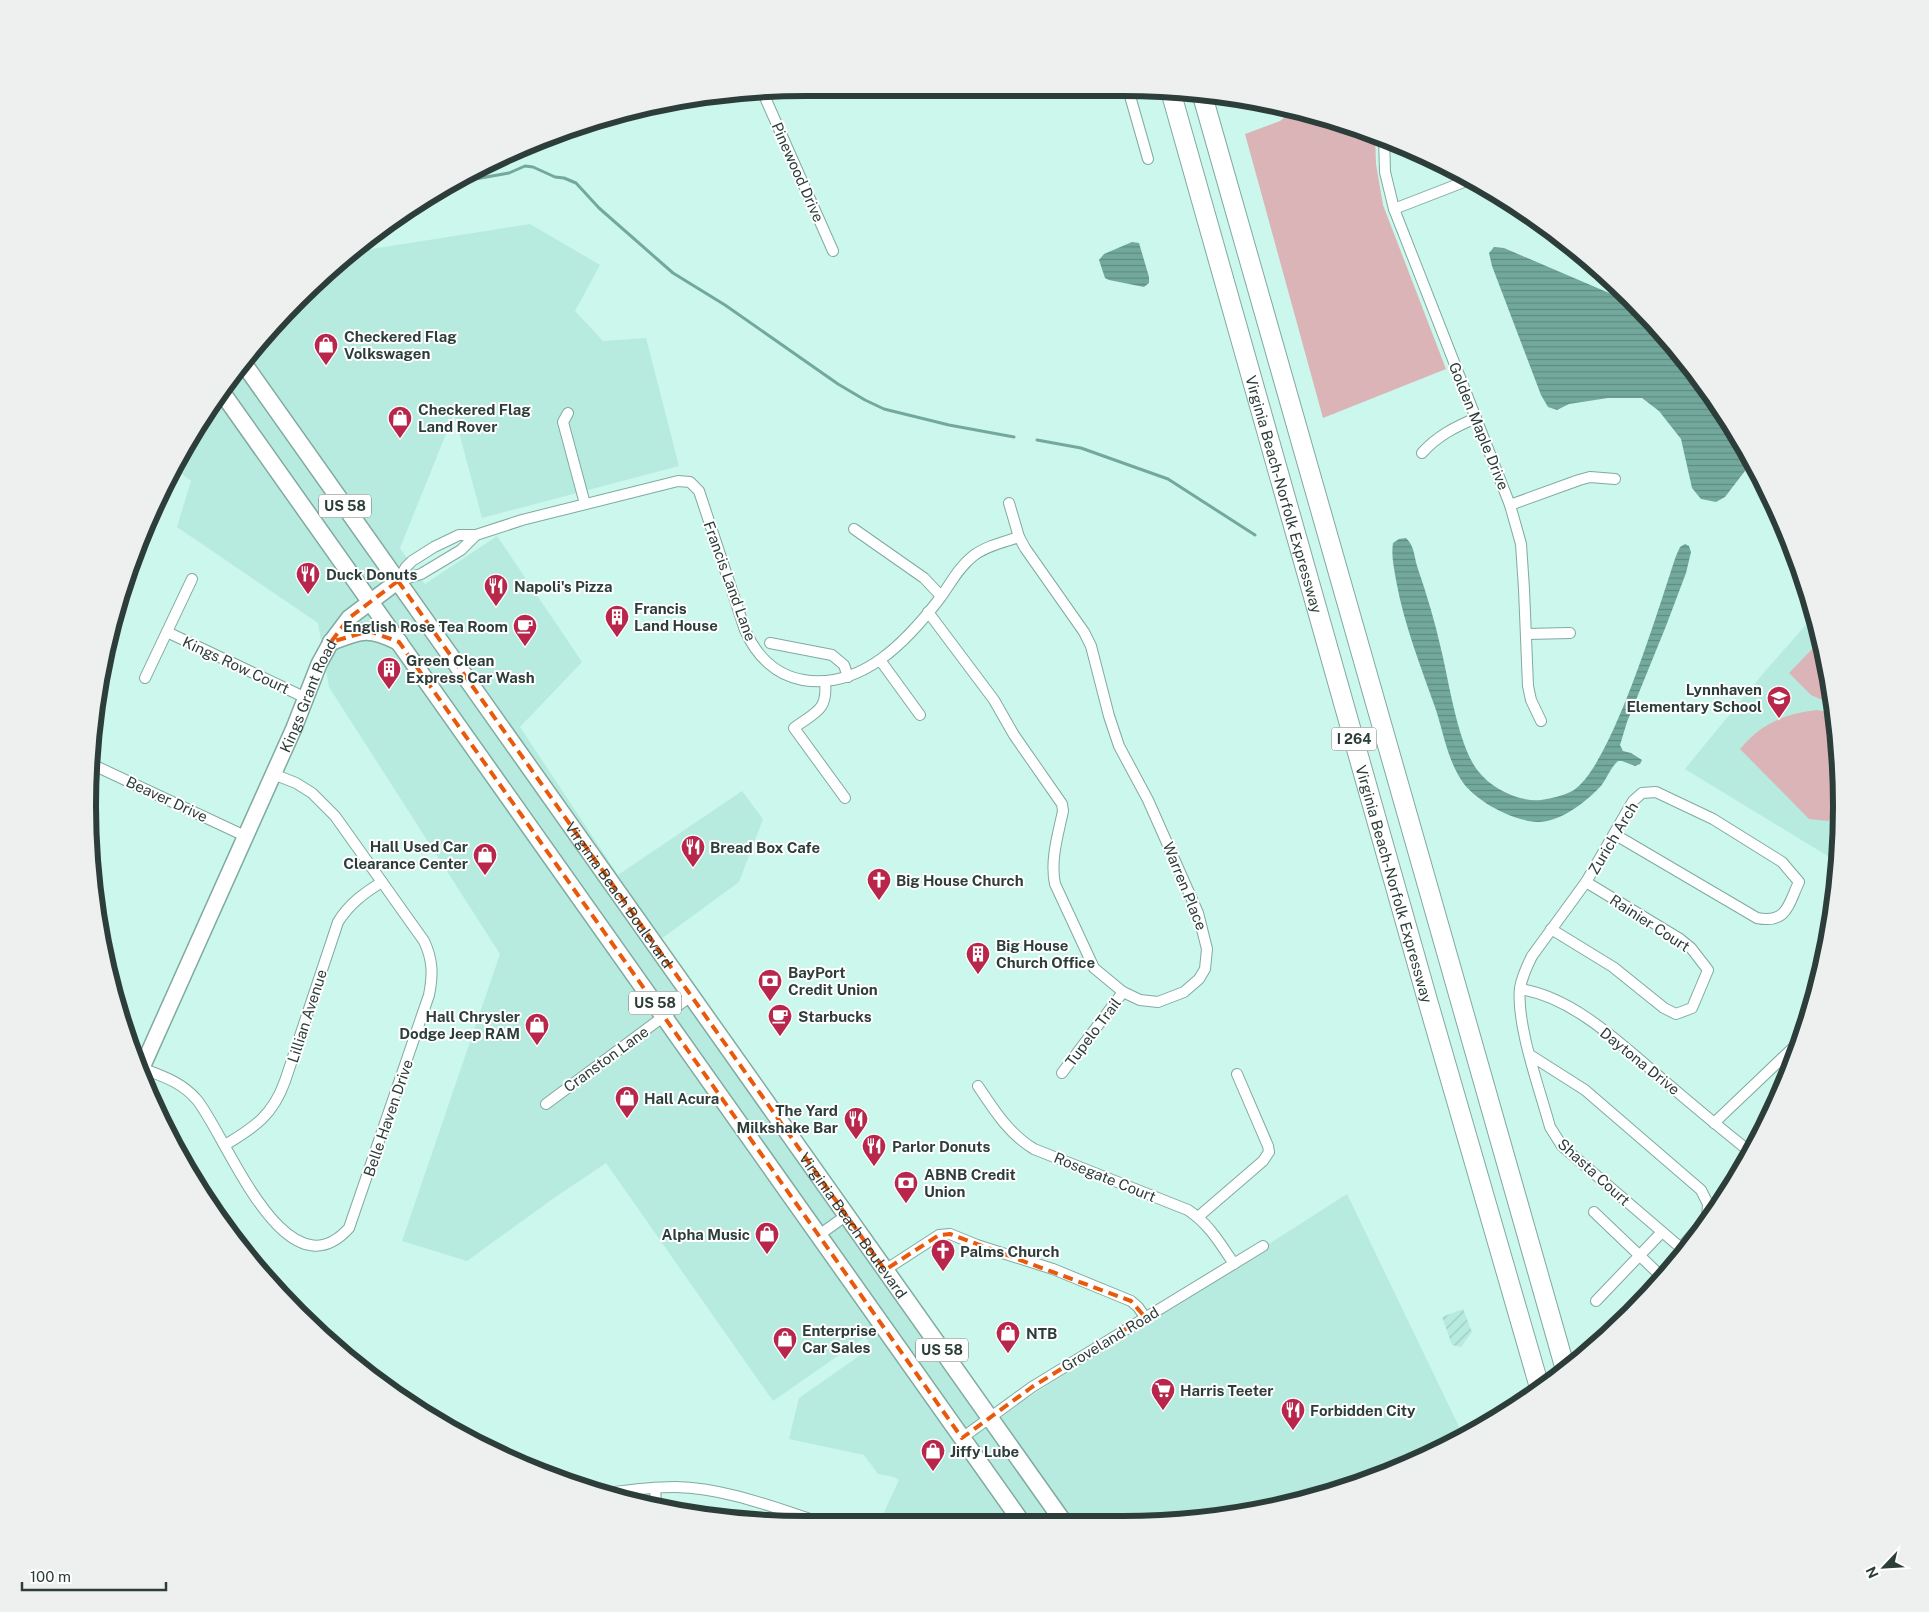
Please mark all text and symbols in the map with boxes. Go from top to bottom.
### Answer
street label: Pinewood Drive [768,119,828,225]
place label: Checkered Flag Volkswagen [344,328,457,362]
shop icon: Checkered Flag Volkswagen [313,332,339,366]
street label: Golden Maple Drive [1446,360,1512,492]
street label: Virginia Beach-Norfolk Expressway [1243,373,1326,615]
place label: Checkered Flag Land Rover [418,401,531,435]
shop icon: Checkered Flag Land Rover [387,405,413,439]
road number: US 58 [319,494,371,518]
street label: Francis Land Lane [700,519,760,643]
restaurant icon: Duck Donuts [295,561,321,595]
place label: Duck Donuts [326,566,417,583]
restaurant icon: Napoli's Pizza [483,573,509,607]
place label: Napoli's Pizza [514,578,612,595]
place label: Francis Land House [634,600,718,634]
building icon: Francis Land House [604,604,630,638]
cafe icon: English Rose Tea Room [512,613,538,647]
place label: English Rose Tea Room [343,618,508,635]
street label: Kings Row Court [180,633,292,697]
street label: Kings Grant Road [276,636,339,755]
place label: Green Clean Express Car Wash [406,652,535,686]
building icon: Green Clean Express Car Wash [376,656,402,690]
place label: Lynnhaven Elementary School [1626,681,1762,715]
school or university icon: Lynnhaven Elementary School [1766,685,1792,719]
road number: I 264 [1332,728,1376,751]
street label: Virginia Beach-Norfolk Expressway [1353,763,1436,1005]
street label: Beaver Drive [124,773,210,825]
street label: Zurich Arch [1585,799,1641,877]
street label: Virginia Beach Boulevard [562,818,677,971]
restaurant icon: Bread Box Cafe [680,834,706,868]
place label: Hall Used Car Clearance Center [343,838,468,872]
place label: Bread Box Cafe [710,839,820,856]
street label: Warren Place [1160,840,1210,932]
shop icon: Hall Used Car Clearance Center [472,842,498,876]
church icon: Big House Church [866,867,892,901]
place label: Big House Church [896,872,1024,889]
street label: Rainier Court [1607,891,1693,955]
place label: Big House Church Office [996,937,1095,971]
building icon: Big House Church Office [965,941,991,975]
place label: BayPort Credit Union [788,964,878,998]
street label: Lillian Avenue [284,967,330,1065]
bank icon: BayPort Credit Union [757,968,783,1002]
road number: US 58 [629,991,681,1014]
street label: Tupelo Trail [1062,994,1124,1070]
cafe icon: Starbucks [767,1003,793,1037]
place label: Hall Chrysler Dodge Jeep RAM [399,1008,520,1042]
place label: Starbucks [798,1008,872,1025]
shop icon: Hall Chrysler Dodge Jeep RAM [524,1012,550,1046]
street label: Cranston Lane [560,1023,652,1095]
street label: Daytona Drive [1597,1024,1683,1098]
street label: Belle Haven Drive [360,1057,416,1179]
shop icon: Hall Acura [614,1085,640,1119]
place label: Hall Acura [644,1090,719,1107]
place label: The Yard Milkshake Bar [736,1102,838,1136]
restaurant icon: The Yard Milkshake Bar [843,1106,869,1140]
restaurant icon: Parlor Donuts [861,1133,887,1167]
street label: Shasta Court [1554,1135,1634,1209]
place label: Parlor Donuts [892,1138,990,1155]
street label: Virginia Beach Boulevard [796,1149,911,1301]
street label: Rosegate Court [1052,1149,1158,1205]
place label: ABNB Credit Union [924,1166,1016,1200]
bank icon: ABNB Credit Union [893,1170,919,1204]
shop icon: Alpha Music [754,1221,780,1255]
place label: Alpha Music [662,1226,750,1243]
church icon: Palms Church [930,1238,956,1272]
place label: Palms Church [960,1243,1059,1260]
street label: Groveland Road [1058,1303,1162,1375]
shop icon: NTB [995,1320,1021,1354]
place label: Enterprise Car Sales [802,1322,877,1356]
place label: NTB [1026,1325,1057,1342]
shop icon: Enterprise Car Sales [772,1326,798,1360]
road number: US 58 [916,1338,968,1362]
supermarket icon: Harris Teeter [1150,1377,1176,1411]
place label: Harris Teeter [1180,1382,1274,1399]
restaurant icon: Forbidden City [1280,1397,1306,1431]
place label: Forbidden City [1310,1402,1416,1419]
shop icon: Jiffy Lube [920,1438,946,1472]
place label: Jiffy Lube [950,1443,1019,1460]
north arrow [1859,1542,1909,1592]
scale bar [22,1560,166,1592]
text: N [1863,1564,1882,1581]
text: 100 m [30,1568,71,1585]

